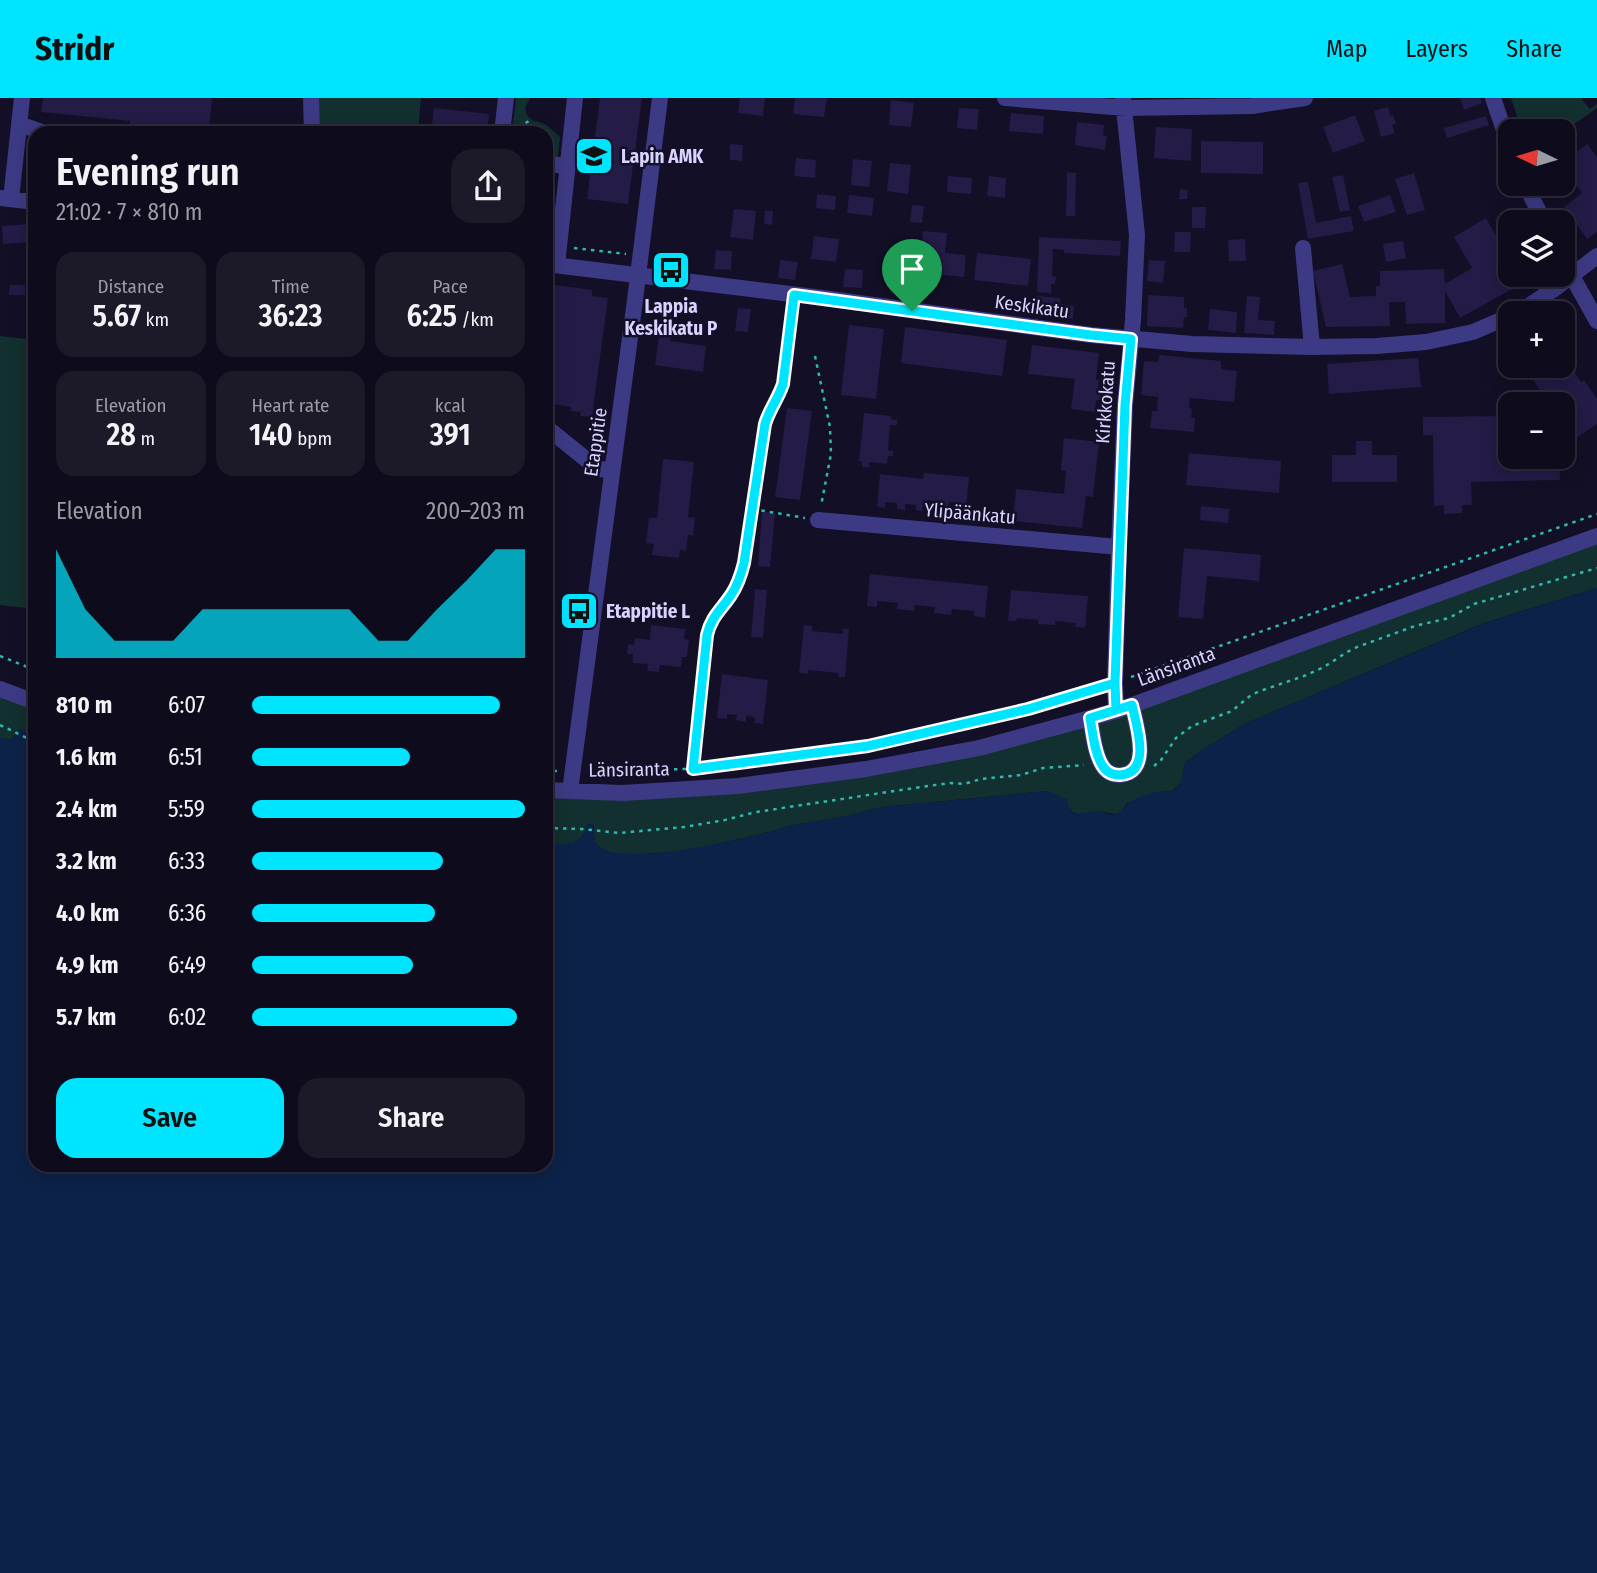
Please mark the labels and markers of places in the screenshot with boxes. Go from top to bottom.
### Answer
school or university icon: Lapin AMK [573,135,615,177]
place label: Lapin AMK [621,145,704,168]
pin [882,239,942,311]
bus stop icon: Lappia Keskikatu P [650,249,692,291]
place label: Lappia Keskikatu P [625,295,718,340]
bus stop icon: Etappitie L [558,590,600,632]
place label: Etappitie L [606,600,690,623]

